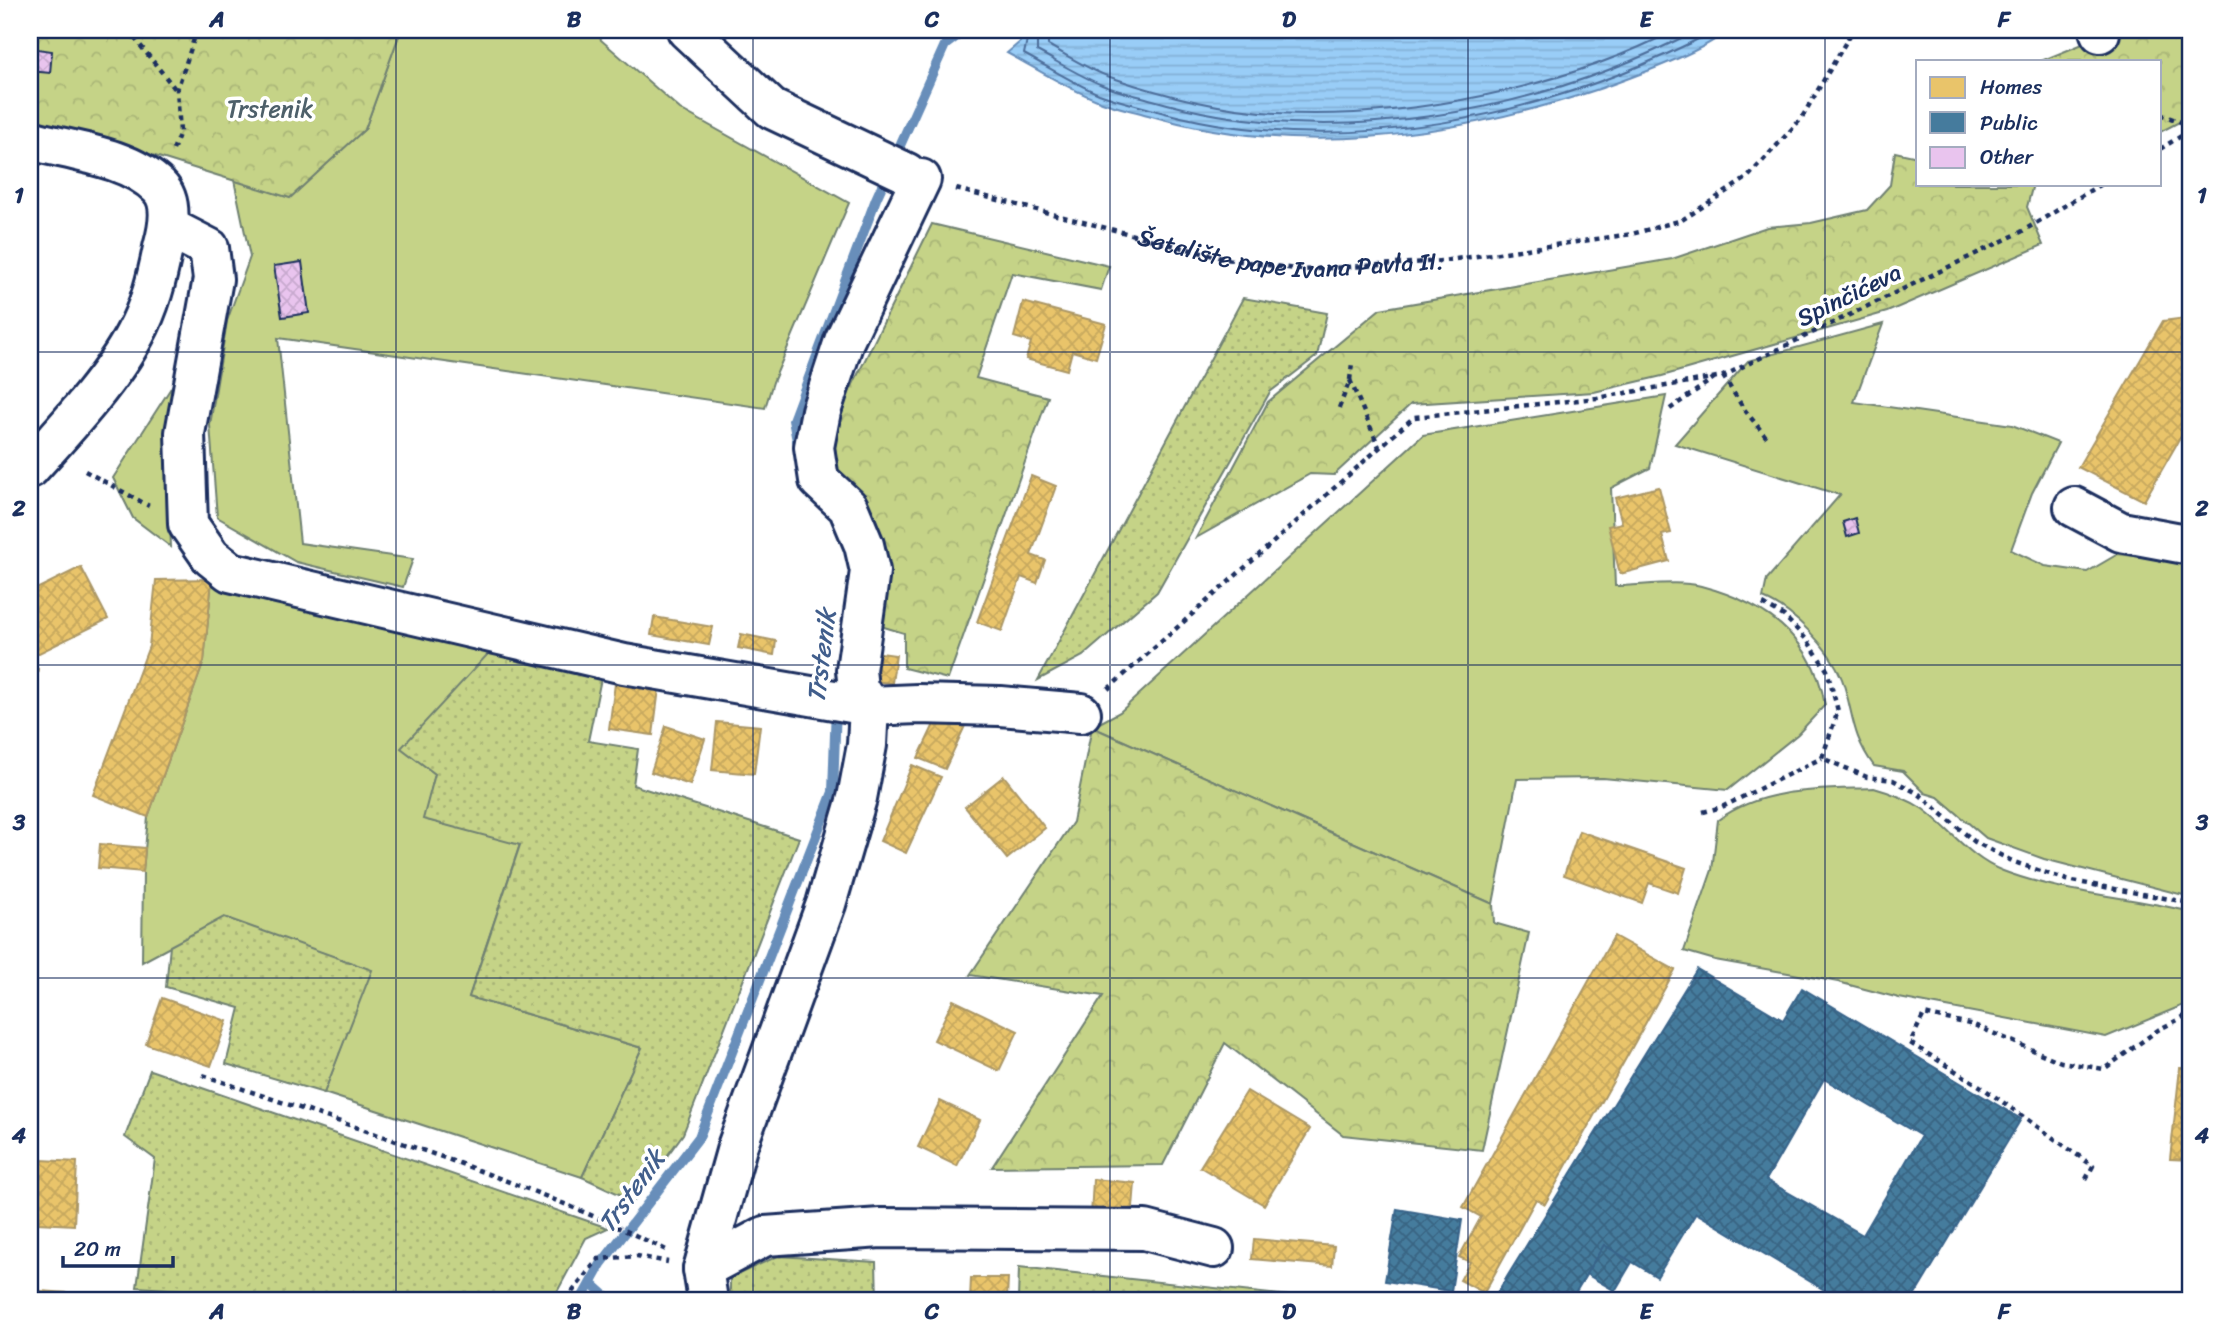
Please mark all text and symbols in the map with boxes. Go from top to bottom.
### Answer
text: A [208,0,225,40]
text: B [567,0,582,40]
text: C [924,0,940,40]
text: D [1282,0,1297,40]
text: E [1640,0,1655,40]
text: F [1997,0,2012,40]
legend [1916,60,2162,186]
text: Homes [1980,68,2042,106]
park label: Trstenik [227,88,313,130]
text: Public [1980,104,2038,142]
text: Other [1980,138,2035,176]
text: 1 [14,175,24,216]
text: 1 [2197,175,2207,216]
street label: Šetalište pape Ivana Pavla II. [1133,216,1445,291]
street label: Spinčićeva [1789,251,1909,339]
text: 2 [11,488,26,529]
text: 2 [2194,488,2209,529]
water label: Trstenik [792,604,850,705]
text: 3 [12,802,26,843]
text: 3 [2195,802,2209,843]
text: 4 [11,1115,27,1156]
text: 4 [2194,1115,2210,1156]
water label: Trstenik [585,1137,679,1242]
scale bar [63,1225,173,1269]
text: 20 m [74,1230,121,1268]
text: A [208,1291,225,1330]
text: B [567,1291,582,1330]
text: C [924,1291,940,1330]
text: D [1282,1291,1297,1330]
text: E [1640,1291,1655,1330]
text: F [1997,1291,2012,1330]

